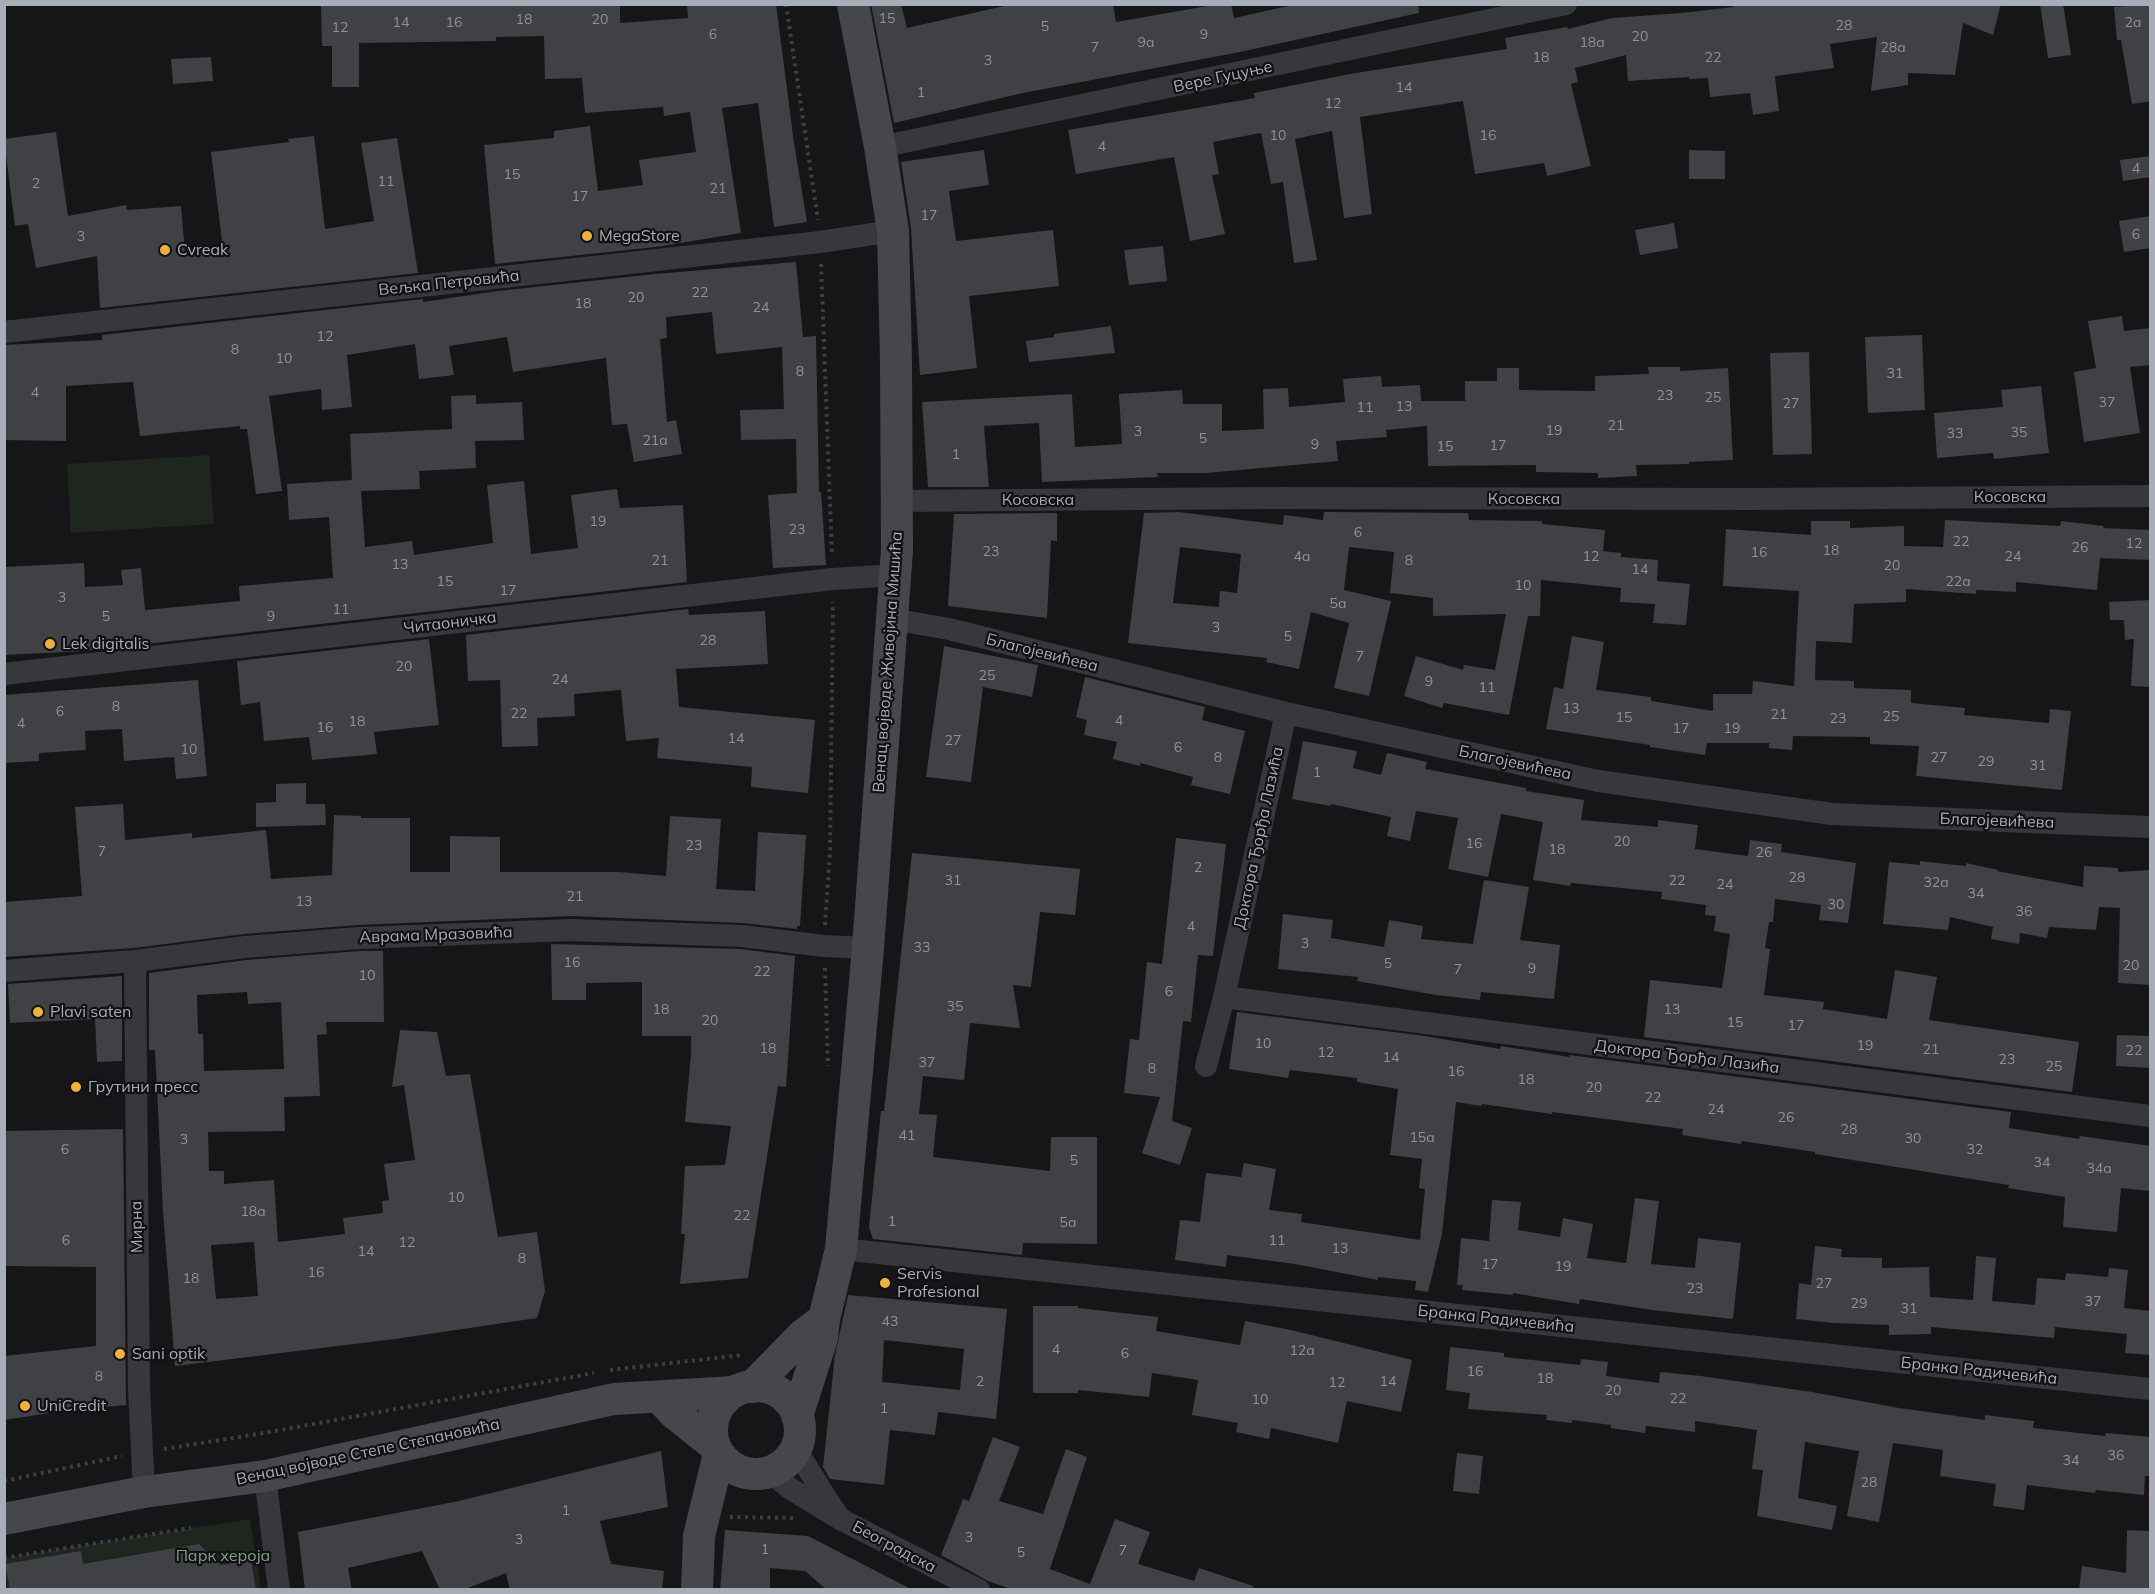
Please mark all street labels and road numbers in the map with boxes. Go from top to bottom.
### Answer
street label: Вере Гуцуње [1172,57,1274,97]
street label: Вељка Петровића [378,266,520,300]
street label: Косовска [1974,487,2046,507]
street label: Косовска [1488,489,1560,509]
street label: Косовска [1002,490,1074,510]
street label: Венац војводе Живојина Мишића [869,531,907,793]
street label: Читаоничка [402,608,498,638]
street label: Благојевићева [984,630,1100,676]
street label: Благојевићева [1457,742,1573,784]
street label: Доктора Ђорђа Лазића [1230,745,1288,931]
street label: Благојевићева [1939,809,2055,833]
street label: Аврама Мразовића [359,923,513,947]
street label: Доктора Ђорђа Лазића [1594,1036,1780,1078]
street label: Мирна [127,1201,147,1253]
street label: Бранка Радичевића [1417,1301,1575,1337]
street label: Бранка Радичевића [1900,1353,2058,1389]
street label: Венац војводе Степе Степановића [235,1415,501,1489]
street label: Београдска [849,1517,939,1577]

